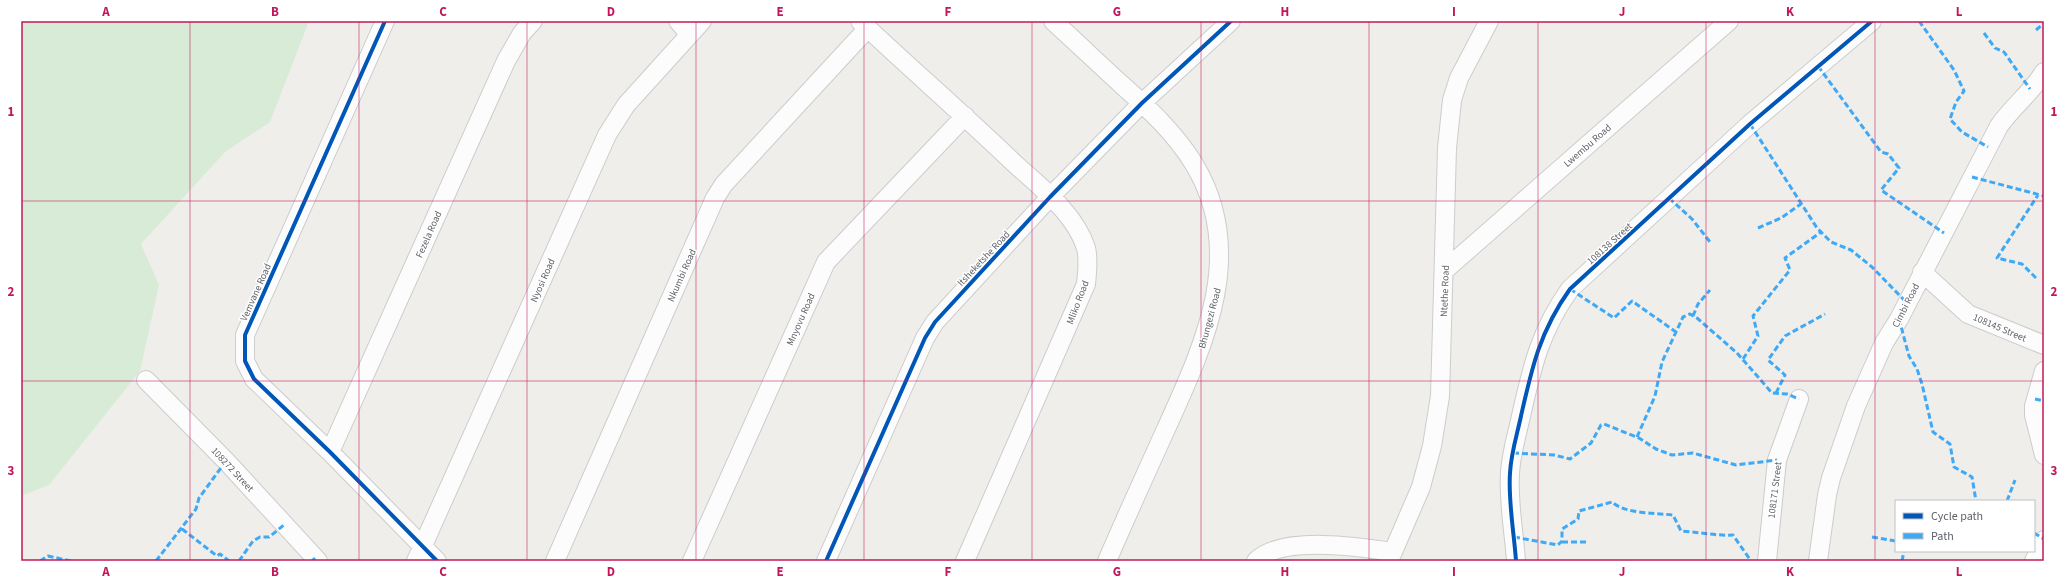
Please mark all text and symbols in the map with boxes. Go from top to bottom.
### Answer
text: A [101,3,110,21]
text: B [271,3,279,21]
text: C [439,3,447,21]
text: D [607,3,615,21]
text: E [776,3,784,21]
text: F [945,3,952,21]
text: G [1113,3,1121,21]
text: H [1281,3,1289,21]
text: I [1452,3,1456,21]
text: J [1619,3,1625,21]
text: K [1786,3,1795,21]
text: L [1956,3,1963,21]
text: 1 [8,103,15,121]
text: 1 [2051,103,2058,121]
street label: Lwembu Road [1561,121,1615,171]
street label: Fezela Road [412,209,445,260]
street label: 108138 Street [1584,219,1636,268]
street label: Itsheketshe Road [954,228,1013,290]
street label: Nkumbi Road [664,247,700,304]
street label: Nyosi Road [527,256,559,305]
street label: Vemvane Road [237,261,275,323]
street label: Ntethe Road [1437,265,1453,317]
street label: Mliko Road [1063,278,1093,326]
street label: Cimbi Road [1889,281,1923,330]
text: 2 [8,283,15,301]
text: 2 [2051,283,2058,301]
street label: Bhungezi Road [1195,286,1225,350]
street label: Mnyovu Road [783,291,819,348]
street label: 108145 Street [1971,310,2029,346]
street label: 108272 Street [208,444,257,496]
street label: 108171 Street [1765,460,1785,519]
text: 3 [8,462,15,480]
text: 3 [2051,462,2058,480]
legend [1895,500,2035,552]
text: Cycle path [1931,508,1983,525]
text: Path [1931,528,1954,545]
text: A [101,563,110,581]
text: B [271,563,279,581]
text: C [439,563,447,581]
text: D [607,563,615,581]
text: E [776,563,784,581]
text: F [945,563,952,581]
text: G [1113,563,1121,581]
text: H [1281,563,1289,581]
text: I [1452,563,1456,581]
text: J [1619,563,1625,581]
text: K [1786,563,1795,581]
text: L [1956,563,1963,581]

